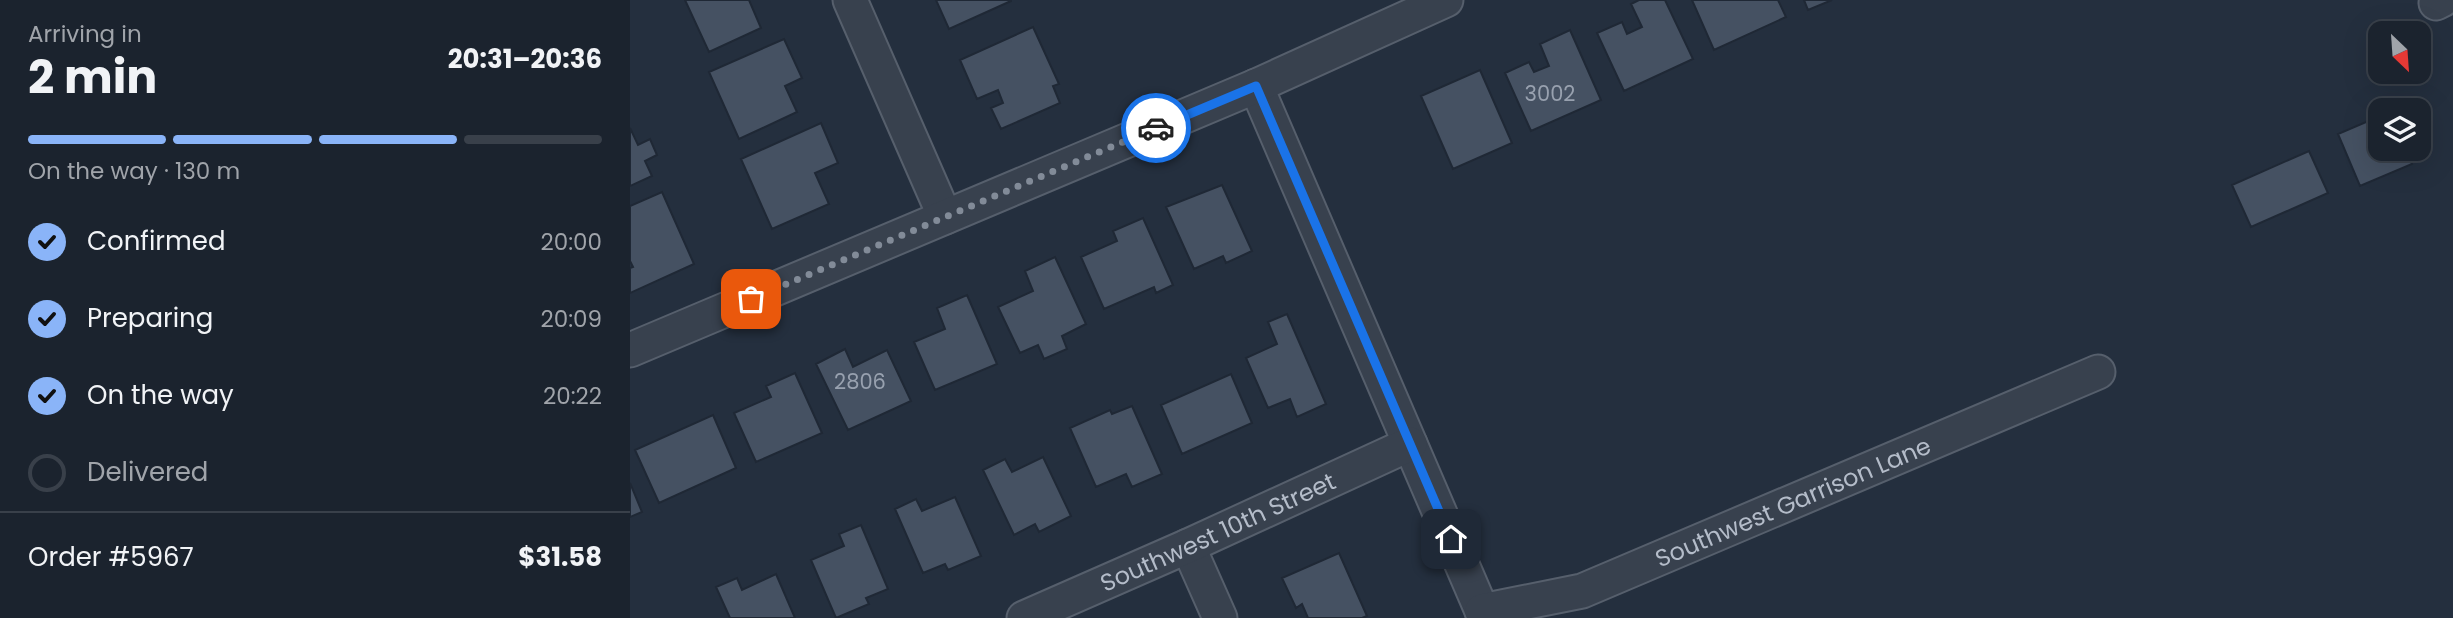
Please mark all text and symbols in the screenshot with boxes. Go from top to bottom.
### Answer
text: Arriving in [28,18,142,50]
north arrow [2368,21,2431,84]
map controls [2368,21,2431,161]
text: 20:31–20:36 [448,41,602,77]
text: 2 min [28,45,157,109]
house number: 3002 [1525,79,1575,108]
courier [1121,93,1191,163]
button: layers [2368,98,2431,161]
icon: car [1137,109,1175,147]
text: On the way · 130 m [28,155,240,187]
icon: check [28,223,66,261]
text: Confirmed [87,223,225,259]
text: 20:00 [541,226,602,258]
pin [721,269,781,329]
icon: bag [732,280,770,318]
icon: check [28,300,66,338]
text: Preparing [87,300,213,336]
text: 20:09 [540,303,602,335]
house number: 2806 [834,367,886,396]
icon: check [28,377,66,415]
text: On the way [87,377,234,413]
text: 20:22 [543,380,602,412]
street label: Southwest Garrison Lane [1650,428,1936,575]
text: Delivered [87,454,208,490]
street label: Southwest 10th Street [1095,464,1341,599]
pin [1421,509,1481,569]
icon: home [1432,520,1470,558]
text: Order #5967 [28,539,194,575]
text: $31.58 [518,539,602,575]

